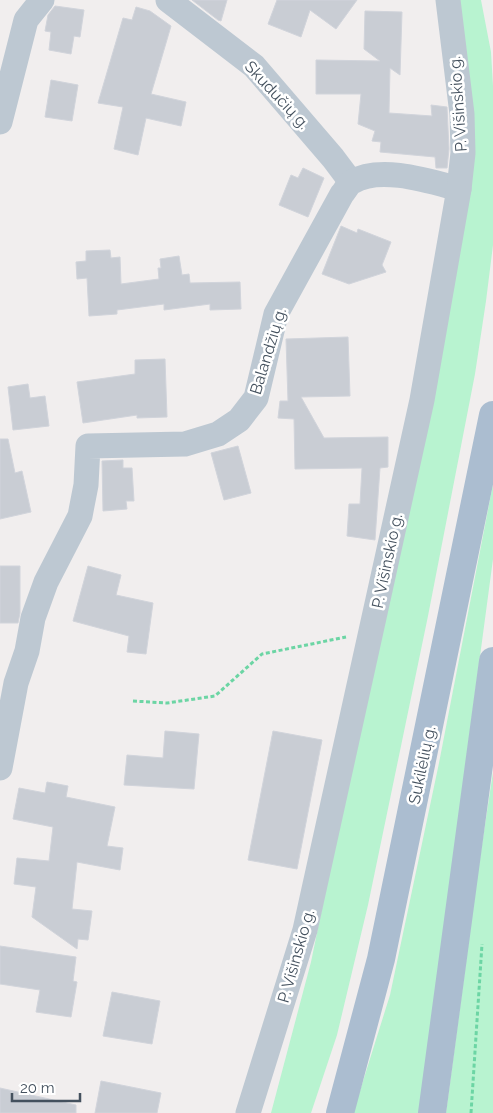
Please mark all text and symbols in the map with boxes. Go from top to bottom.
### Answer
street label: P. Višinskio g. [445,55,471,153]
street label: Skudučių g. [241,57,313,133]
street label: Balandžių g. [246,305,290,397]
street label: P. Višinskio g. [368,512,406,610]
street label: Sukilėlių g. [404,724,440,806]
street label: P. Višinskio g. [274,907,318,1005]
scale bar [12,1070,80,1102]
text: 20 m [20,1079,55,1097]

